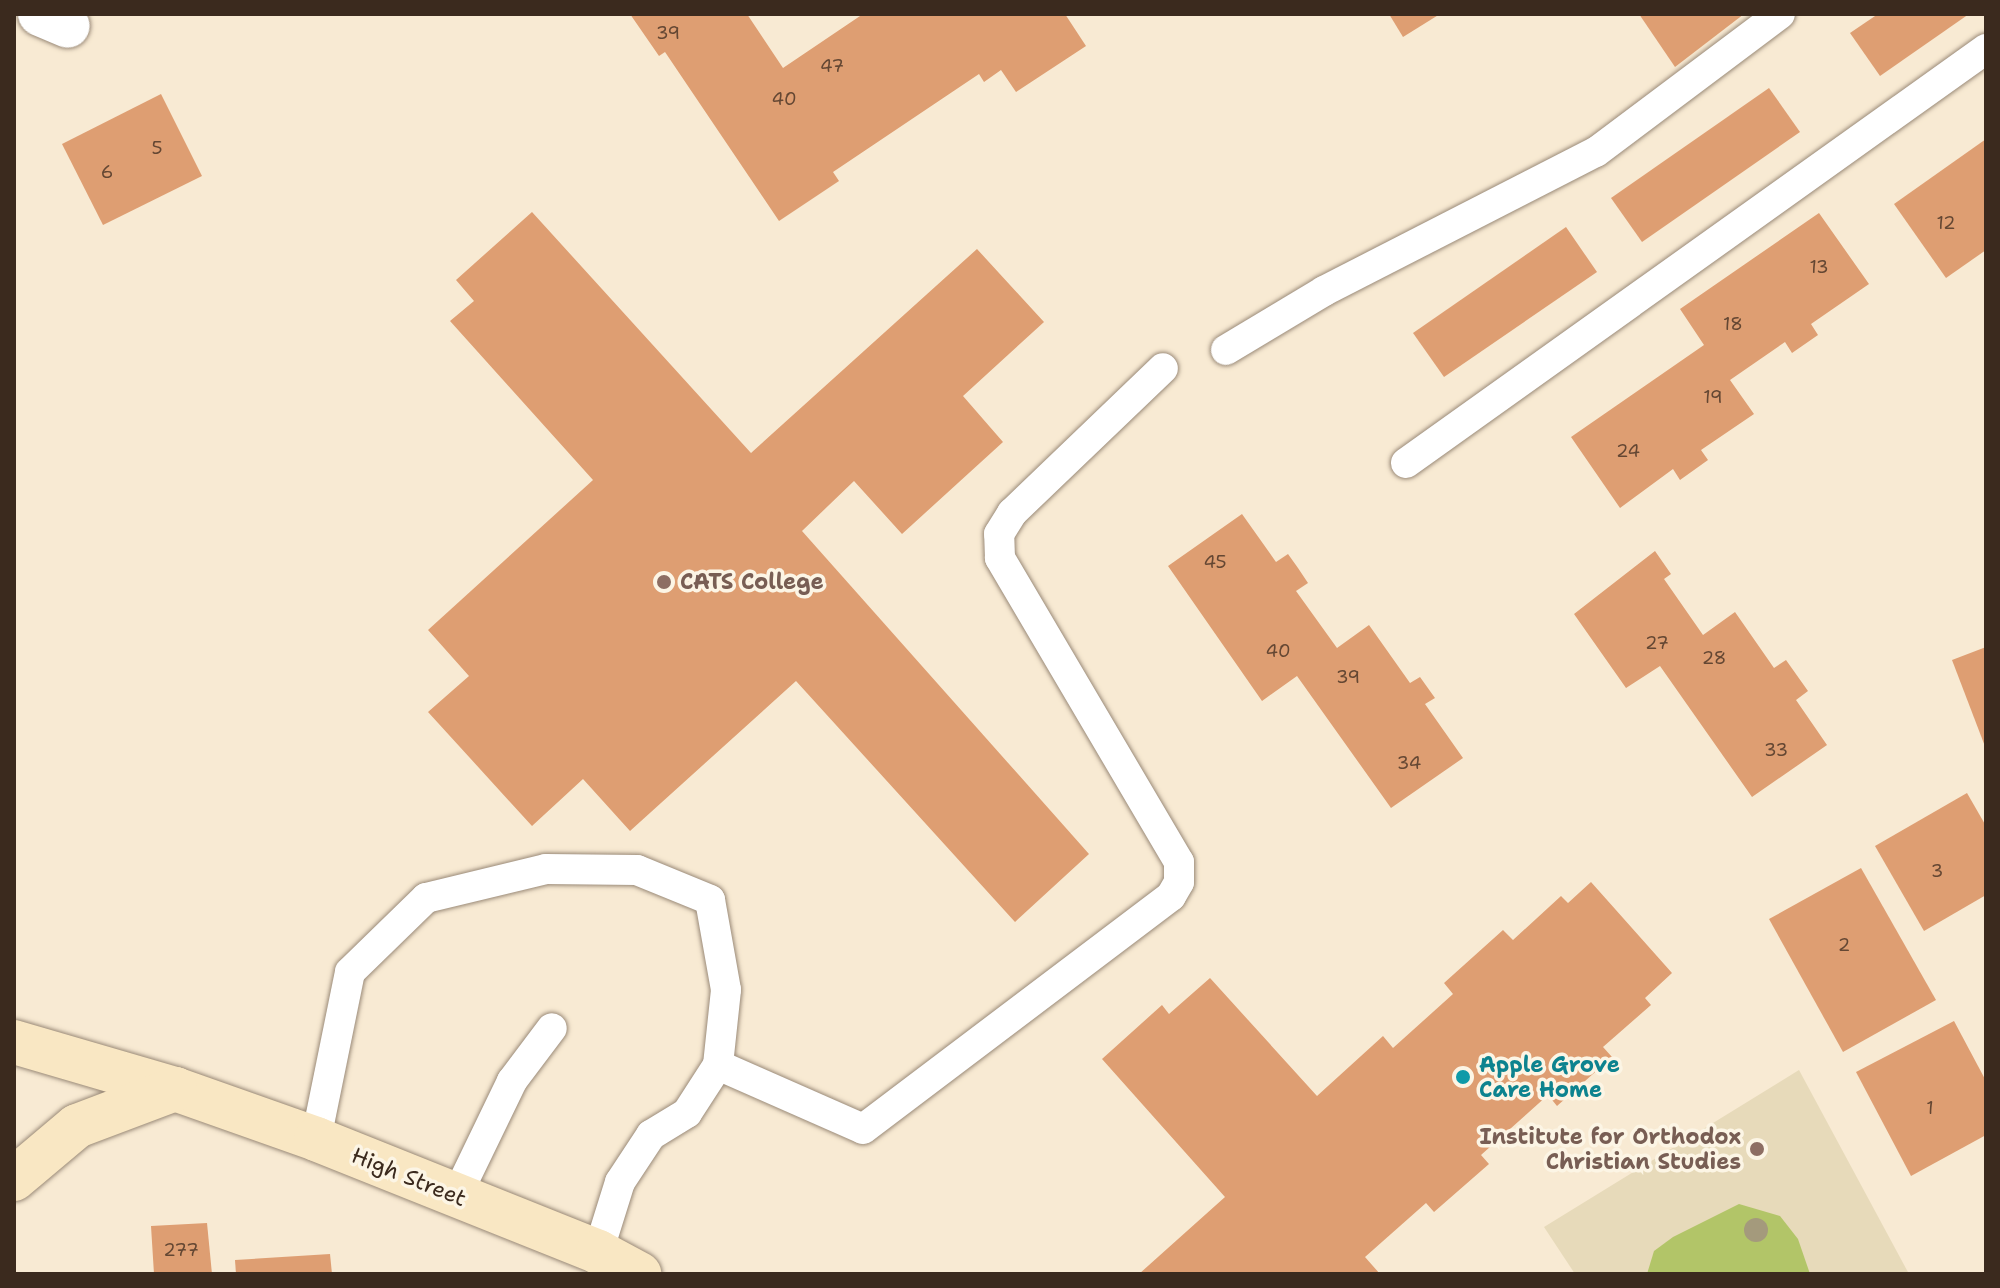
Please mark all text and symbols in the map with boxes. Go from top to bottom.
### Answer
house number: 39 [656,22,680,44]
house number: 47 [820,55,844,77]
house number: 40 [771,88,797,110]
house number: 5 [151,137,163,159]
house number: 6 [101,161,113,183]
house number: 12 [1936,212,1956,234]
house number: 13 [1809,256,1829,278]
house number: 18 [1723,313,1743,335]
house number: 19 [1703,386,1723,408]
house number: 24 [1616,440,1640,462]
house number: 45 [1203,551,1227,573]
place label: CATS College [680,569,824,595]
marker: CATS College [655,573,673,591]
house number: 27 [1645,632,1669,654]
house number: 40 [1265,640,1291,662]
house number: 28 [1702,647,1726,669]
house number: 39 [1336,666,1360,688]
house number: 33 [1764,739,1788,761]
house number: 34 [1397,752,1421,774]
house number: 3 [1931,860,1943,882]
house number: 2 [1838,934,1850,956]
place label: Apple Grove Care Home [1479,1051,1620,1102]
marker: Apple Grove Care Home [1454,1068,1472,1086]
house number: 1 [1926,1097,1934,1119]
place label: Institute for Orthodox Christian Studies [1479,1123,1741,1174]
marker: Institute for Orthodox Christian Studies [1748,1140,1766,1158]
street label: High Street [348,1142,470,1212]
house number: 277 [163,1239,199,1261]

